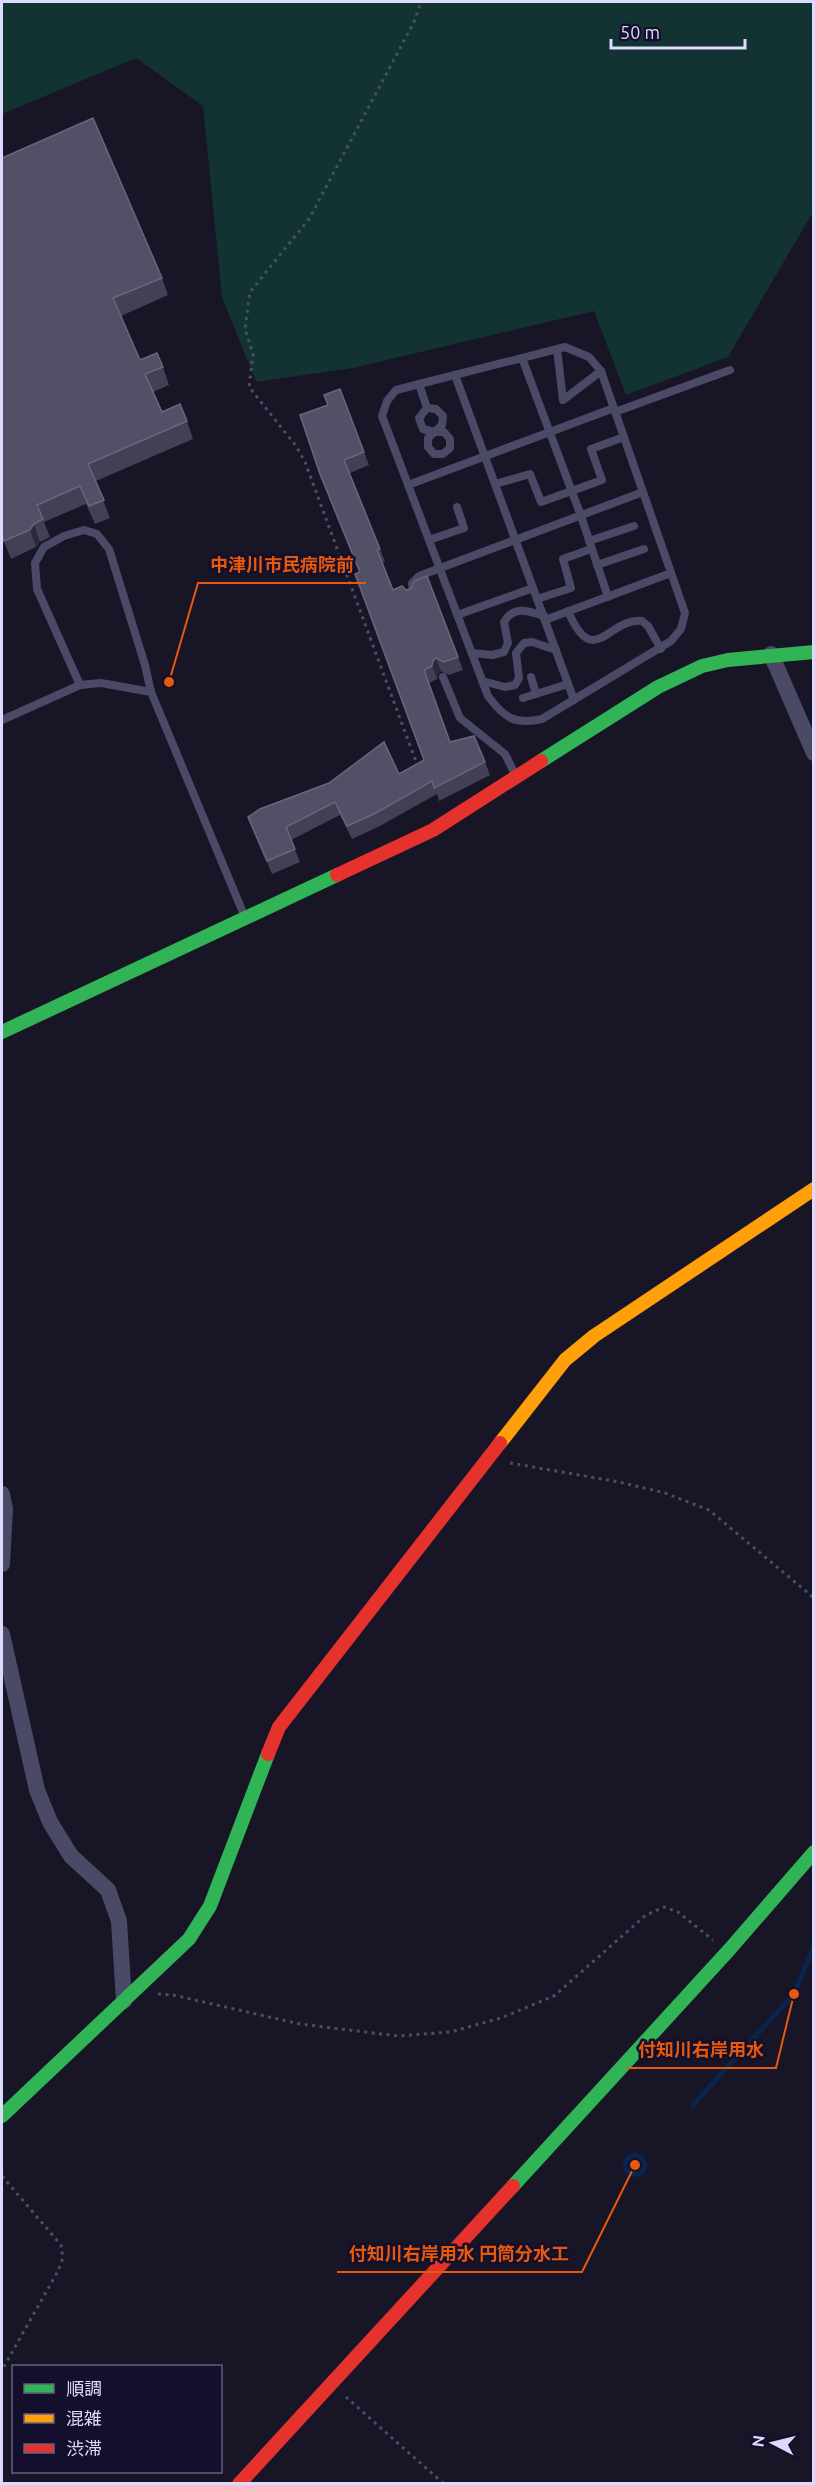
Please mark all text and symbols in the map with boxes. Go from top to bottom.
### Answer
scale bar [611,12,744,50]
text: 50 m [620,22,660,42]
callout: 中津川市民病院前 [198,547,366,583]
text: 中津川市民病院前 [210,554,354,574]
callout: 付知川右岸用水 [626,2032,776,2068]
text: 付知川右岸用水 [638,2039,764,2059]
callout: 付知川右岸用水 円筒分水工 [337,2236,582,2272]
text: 付知川右岸用水 円筒分水工 [349,2243,569,2263]
legend [12,2365,222,2473]
text: 順調 [66,2378,102,2398]
text: 混雑 [66,2408,102,2428]
north arrow [743,2413,803,2473]
text: N [748,2434,768,2448]
text: 渋滞 [66,2438,102,2458]

